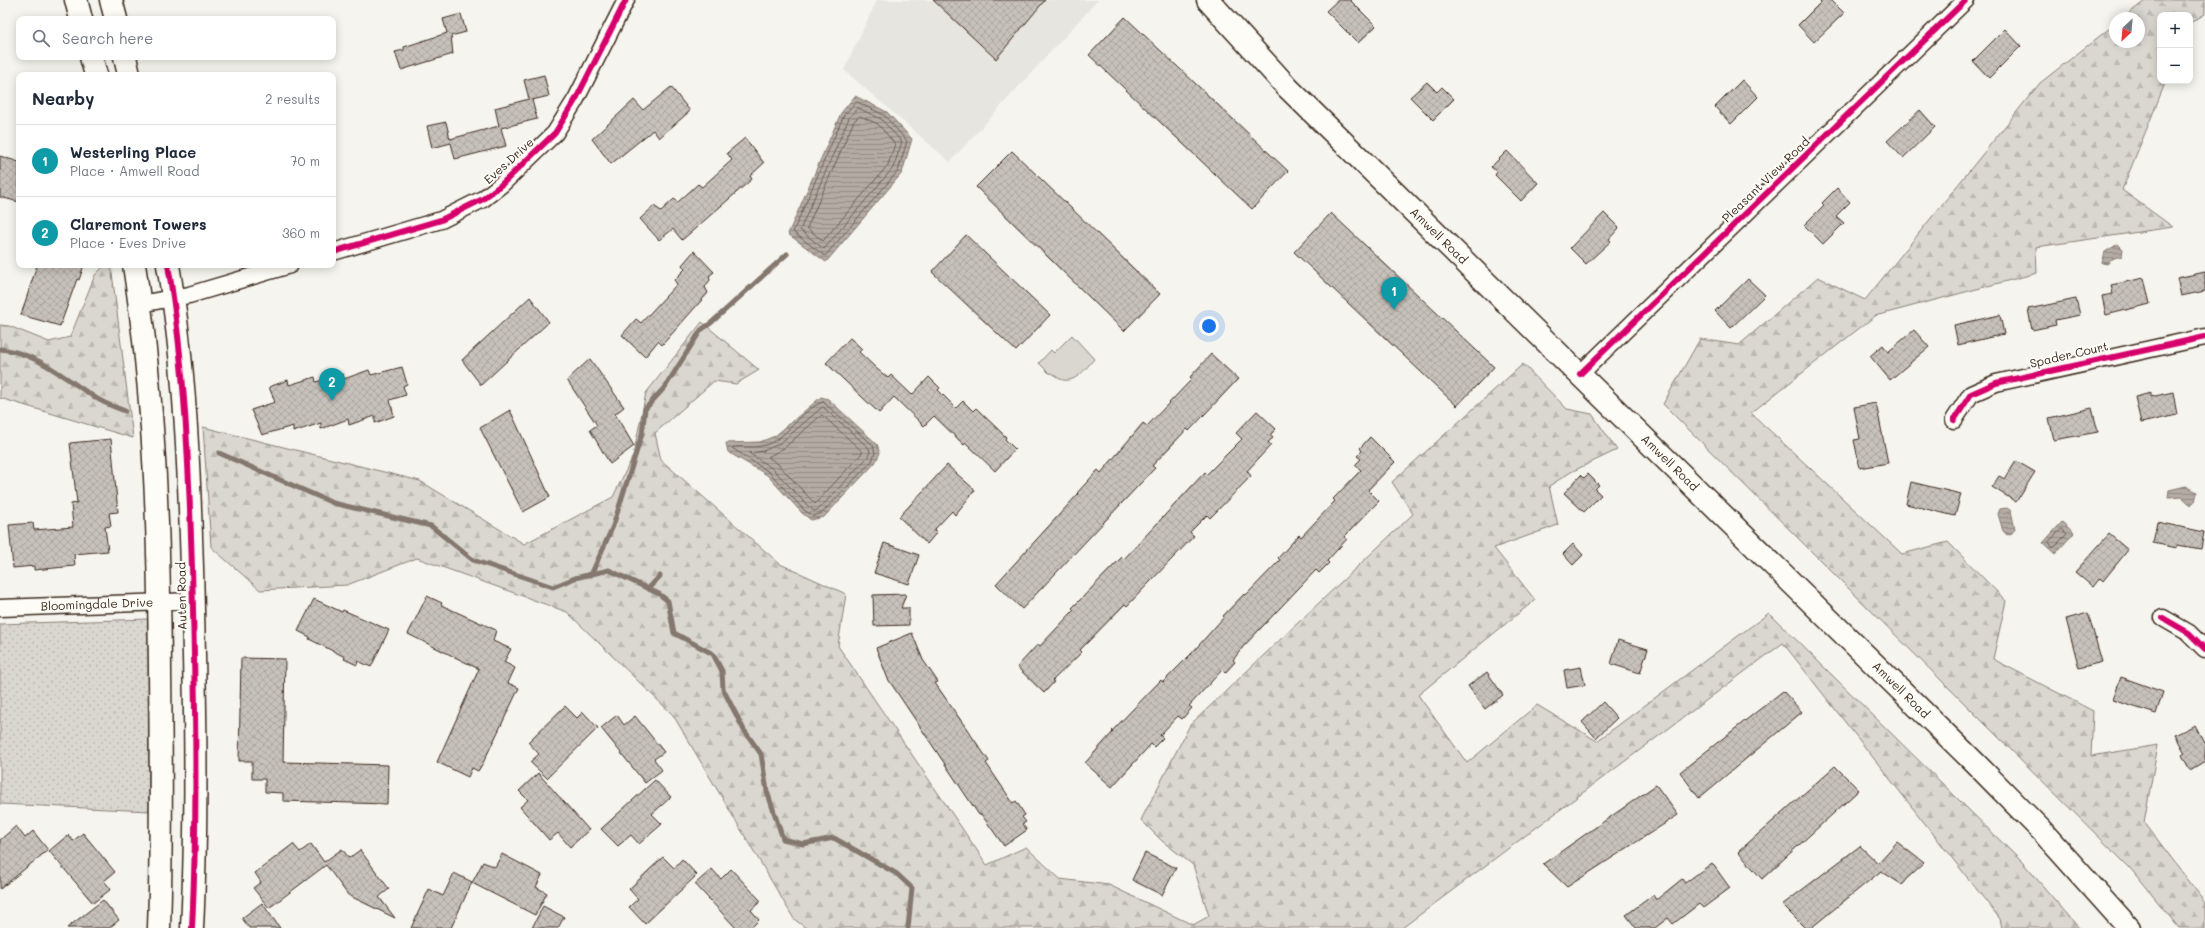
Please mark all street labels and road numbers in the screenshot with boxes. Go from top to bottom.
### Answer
street label: Pleasant View Road [1718,133,1813,225]
street label: Eves Drive [480,134,537,187]
street label: Amwell Road [1407,203,1472,267]
street label: Spader Court [2028,337,2110,371]
street label: Amwell Road [1638,431,1703,494]
street label: Auten Road [172,562,190,630]
street label: Bloomingdale Drive [40,593,154,614]
street label: Amwell Road [1869,658,1934,721]

